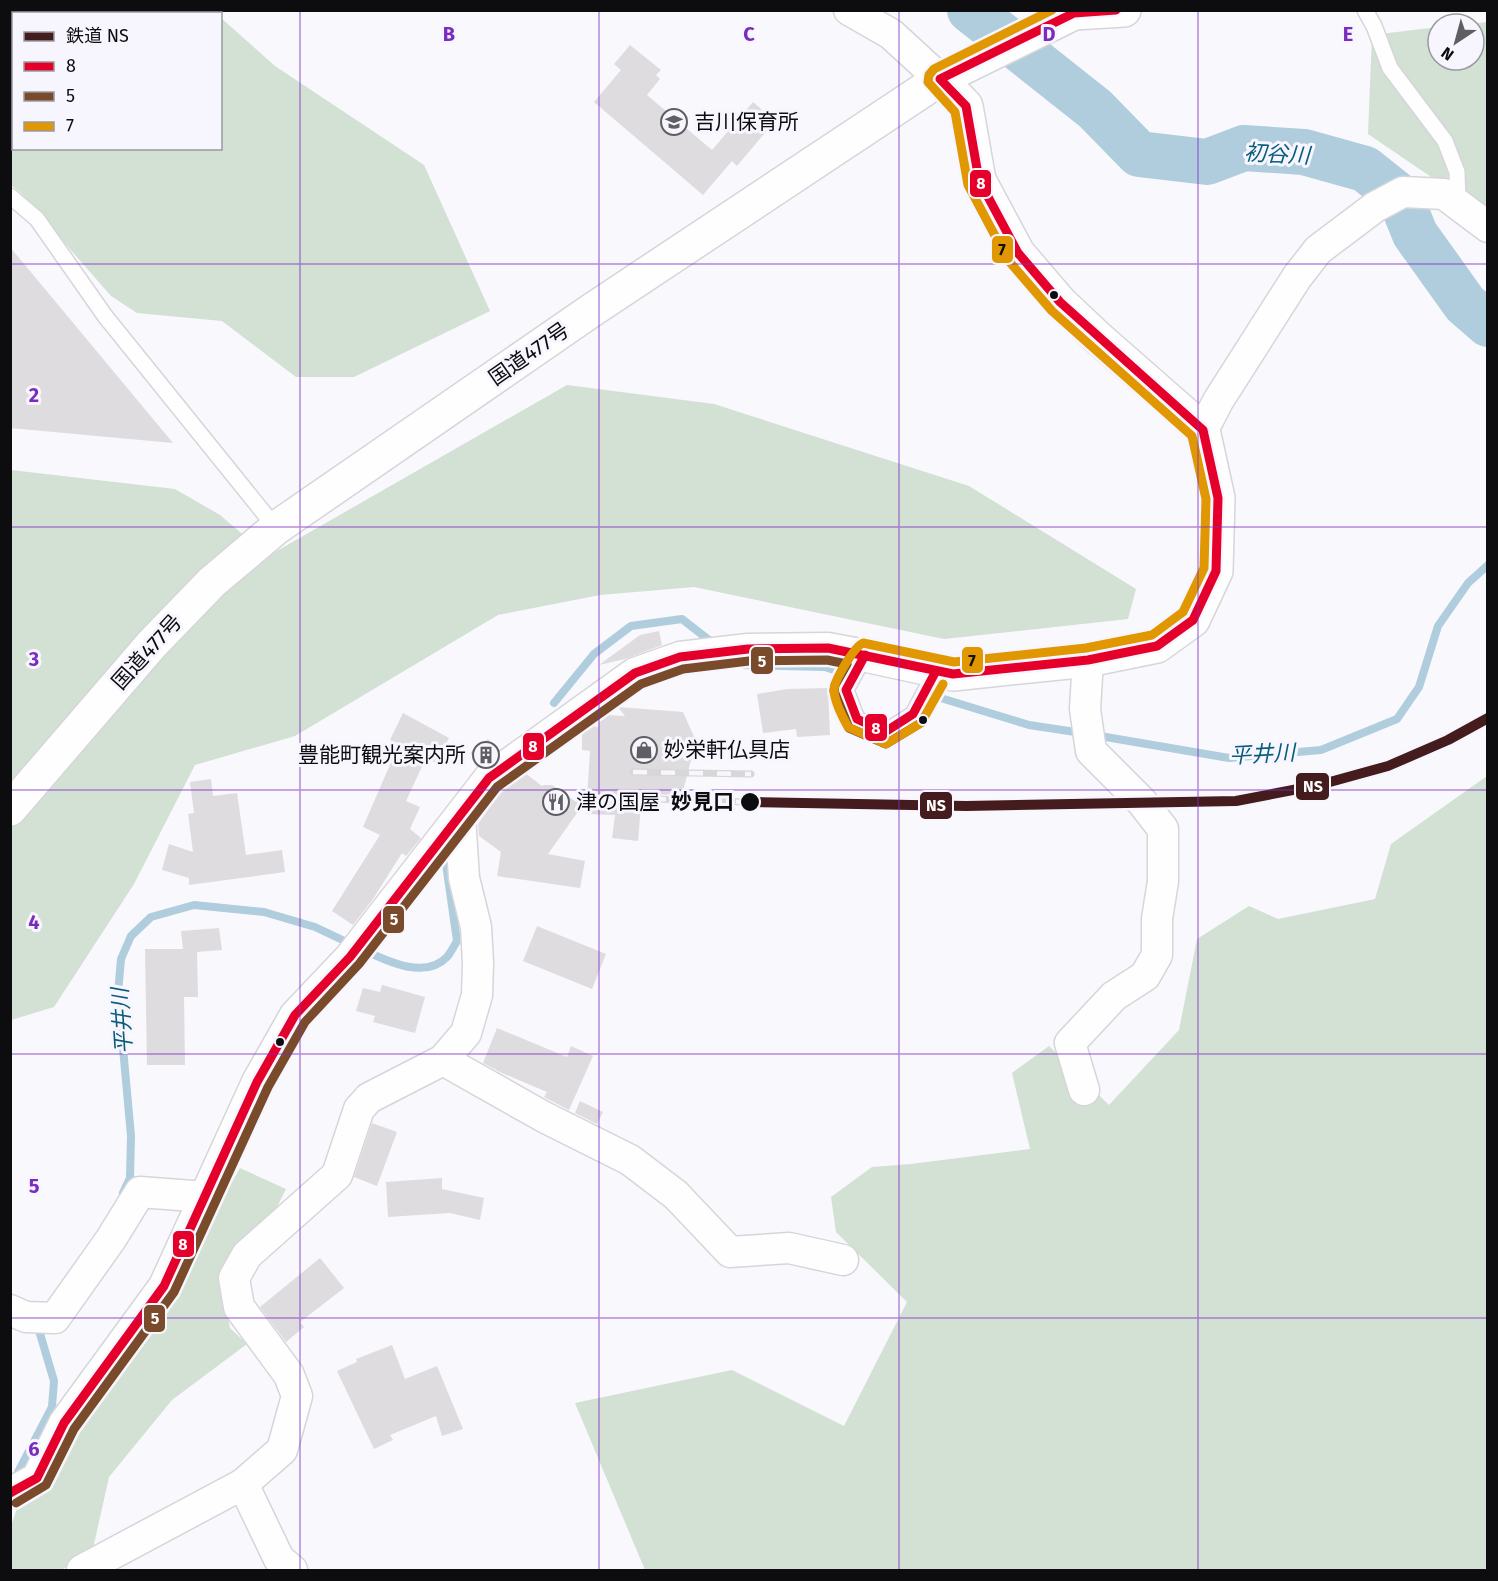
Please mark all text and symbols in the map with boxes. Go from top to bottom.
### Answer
legend [12,12,222,150]
north arrow [1426,12,1486,72]
text: B [443,22,455,46]
text: C [743,22,755,46]
text: D [1042,22,1056,46]
text: E [1343,22,1353,46]
text: 鉄道 NS [66,25,129,47]
text: N [1438,43,1457,65]
text: 8 [66,55,76,77]
text: 5 [66,85,75,107]
school or university icon: 吉川保育所 [659,107,689,137]
place label: 吉川保育所 [694,109,799,135]
text: 7 [66,115,74,137]
water label: 初谷川 [1243,139,1313,169]
line badge: 8 [969,169,992,198]
text: 8 [976,174,986,193]
line badge: 7 [991,235,1014,264]
text: 7 [998,240,1006,259]
unlabelled marker [1048,289,1060,301]
street label: 国道477号 [484,317,574,391]
text: 2 [29,383,39,407]
street label: 国道477号 [106,609,188,695]
line badge: 5 [750,646,774,675]
line badge: 7 [961,646,984,674]
text: 3 [28,647,39,671]
text: 7 [968,651,976,670]
text: 5 [758,652,767,671]
line badge: 8 [864,713,888,742]
unlabelled marker [917,714,929,726]
text: 8 [871,719,881,738]
line badge: 8 [522,732,545,761]
shop icon: 妙栄軒仏具店 [629,735,659,765]
text: 8 [528,737,538,756]
place label: 妙栄軒仏具店 [664,737,790,763]
water label: 平井川 [1228,739,1298,769]
building icon: 豊能町観光案内所 [471,740,501,770]
place label: 豊能町観光案内所 [298,742,466,768]
line badge: NS [1295,772,1330,801]
text: NS [1303,777,1323,796]
restaurant icon: 津の国屋 [541,787,571,817]
place label: 津の国屋 [576,789,660,815]
place label: 妙見口 [671,789,734,815]
marker: 妙見口 [739,791,761,813]
line badge: NS [919,791,953,820]
text: NS [926,796,946,815]
line badge: 5 [382,905,405,934]
text: 4 [28,910,40,934]
text: 5 [390,910,399,929]
water label: 平井川 [106,985,138,1055]
unlabelled marker [274,1036,286,1048]
text: 5 [29,1174,40,1198]
line badge: 8 [172,1230,195,1258]
text: 8 [178,1235,188,1254]
line badge: 5 [143,1304,166,1333]
text: 5 [151,1309,160,1328]
text: 6 [28,1437,40,1461]

